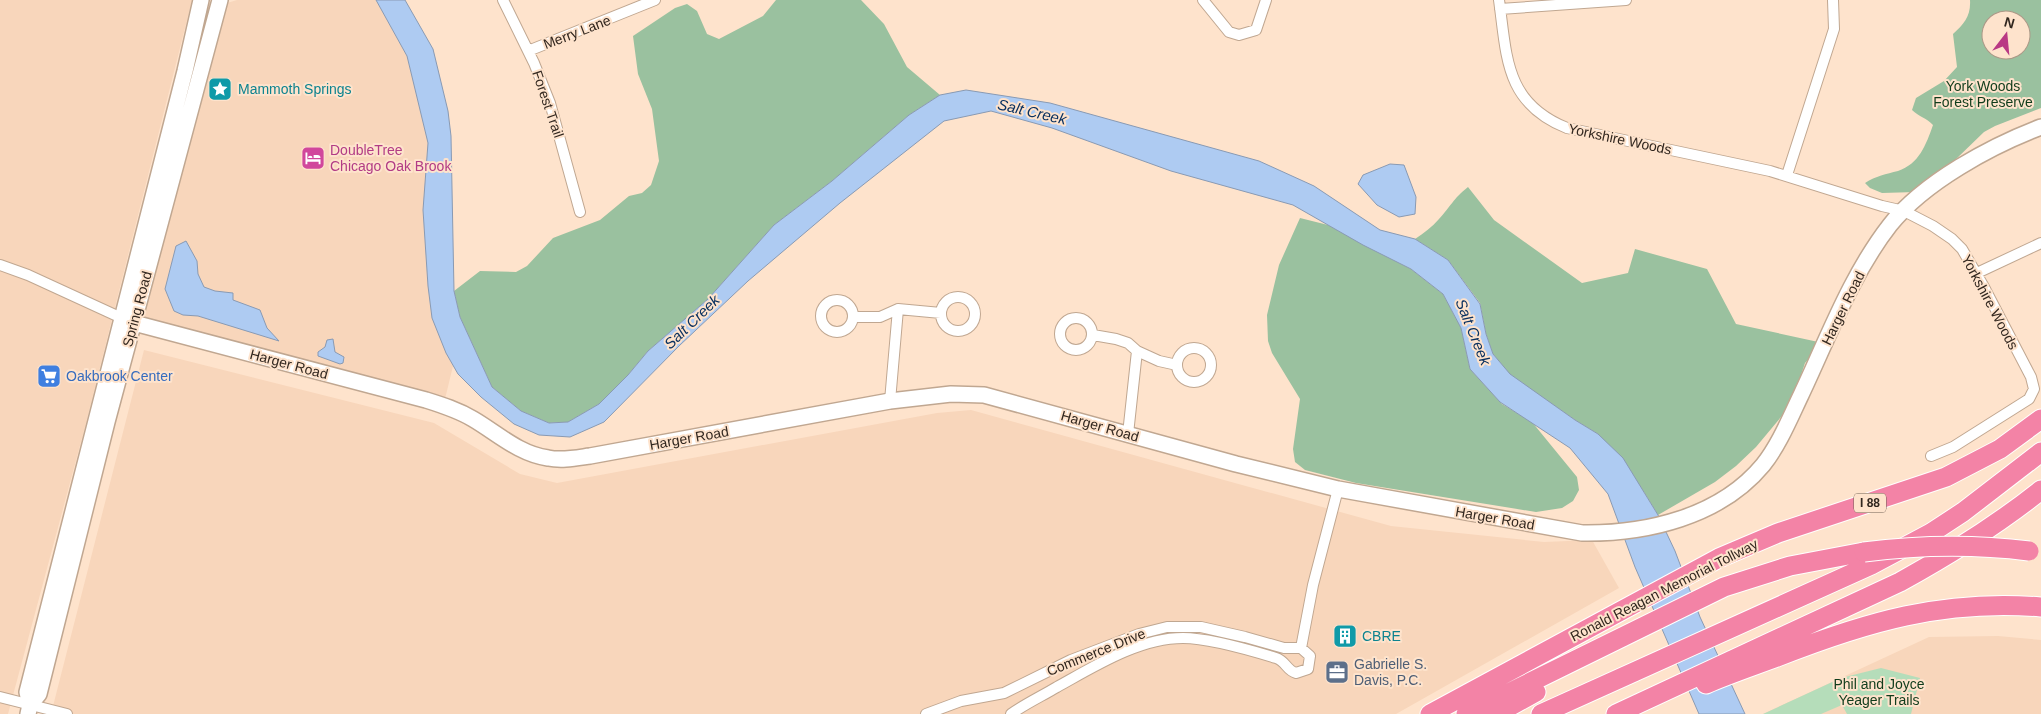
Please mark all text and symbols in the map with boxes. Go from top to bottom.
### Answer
north arrow [1981,10,2031,60]
street label: Merry Lane [541,12,613,52]
text: N [2003,13,2017,32]
street label: Forest Trail [529,68,567,140]
place icon: Mammoth Springs [207,76,233,102]
park label: York Woods Forest Preserve [1933,78,2033,110]
place label: Mammoth Springs [238,81,352,97]
water label: Salt Creek [996,95,1070,128]
street label: Yorkshire Woods [1567,120,1673,158]
place label: DoubleTree Chicago Oak Brook [330,142,452,174]
hotel icon: DoubleTree Chicago Oak Brook [300,145,326,171]
street label: Yorkshire Woods [1958,252,2022,352]
street label: Harger Road [1818,268,1868,348]
street label: Spring Road [119,269,155,349]
water label: Salt Creek [661,290,724,352]
water label: Salt Creek [1452,296,1495,369]
street label: Harger Road [248,346,330,382]
supermarket icon: Oakbrook Center [36,363,62,389]
place label: Oakbrook Center [66,368,173,384]
street label: Harger Road [1059,407,1141,445]
street label: Harger Road [648,423,730,453]
road number: I 88 [1854,493,1886,512]
street label: Harger Road [1454,503,1536,533]
street label: Ronald Reagan Memorial Tollway [1568,536,1760,644]
building icon: CBRE [1332,623,1358,649]
street label: Commerce Drive [1044,625,1148,679]
place label: CBRE [1362,628,1401,644]
place label: Gabrielle S. Davis, P.C. [1354,656,1427,688]
office icon: Gabrielle S. Davis, P.C. [1324,659,1350,685]
park label: Phil and Joyce Yeager Trails [1833,676,1925,708]

